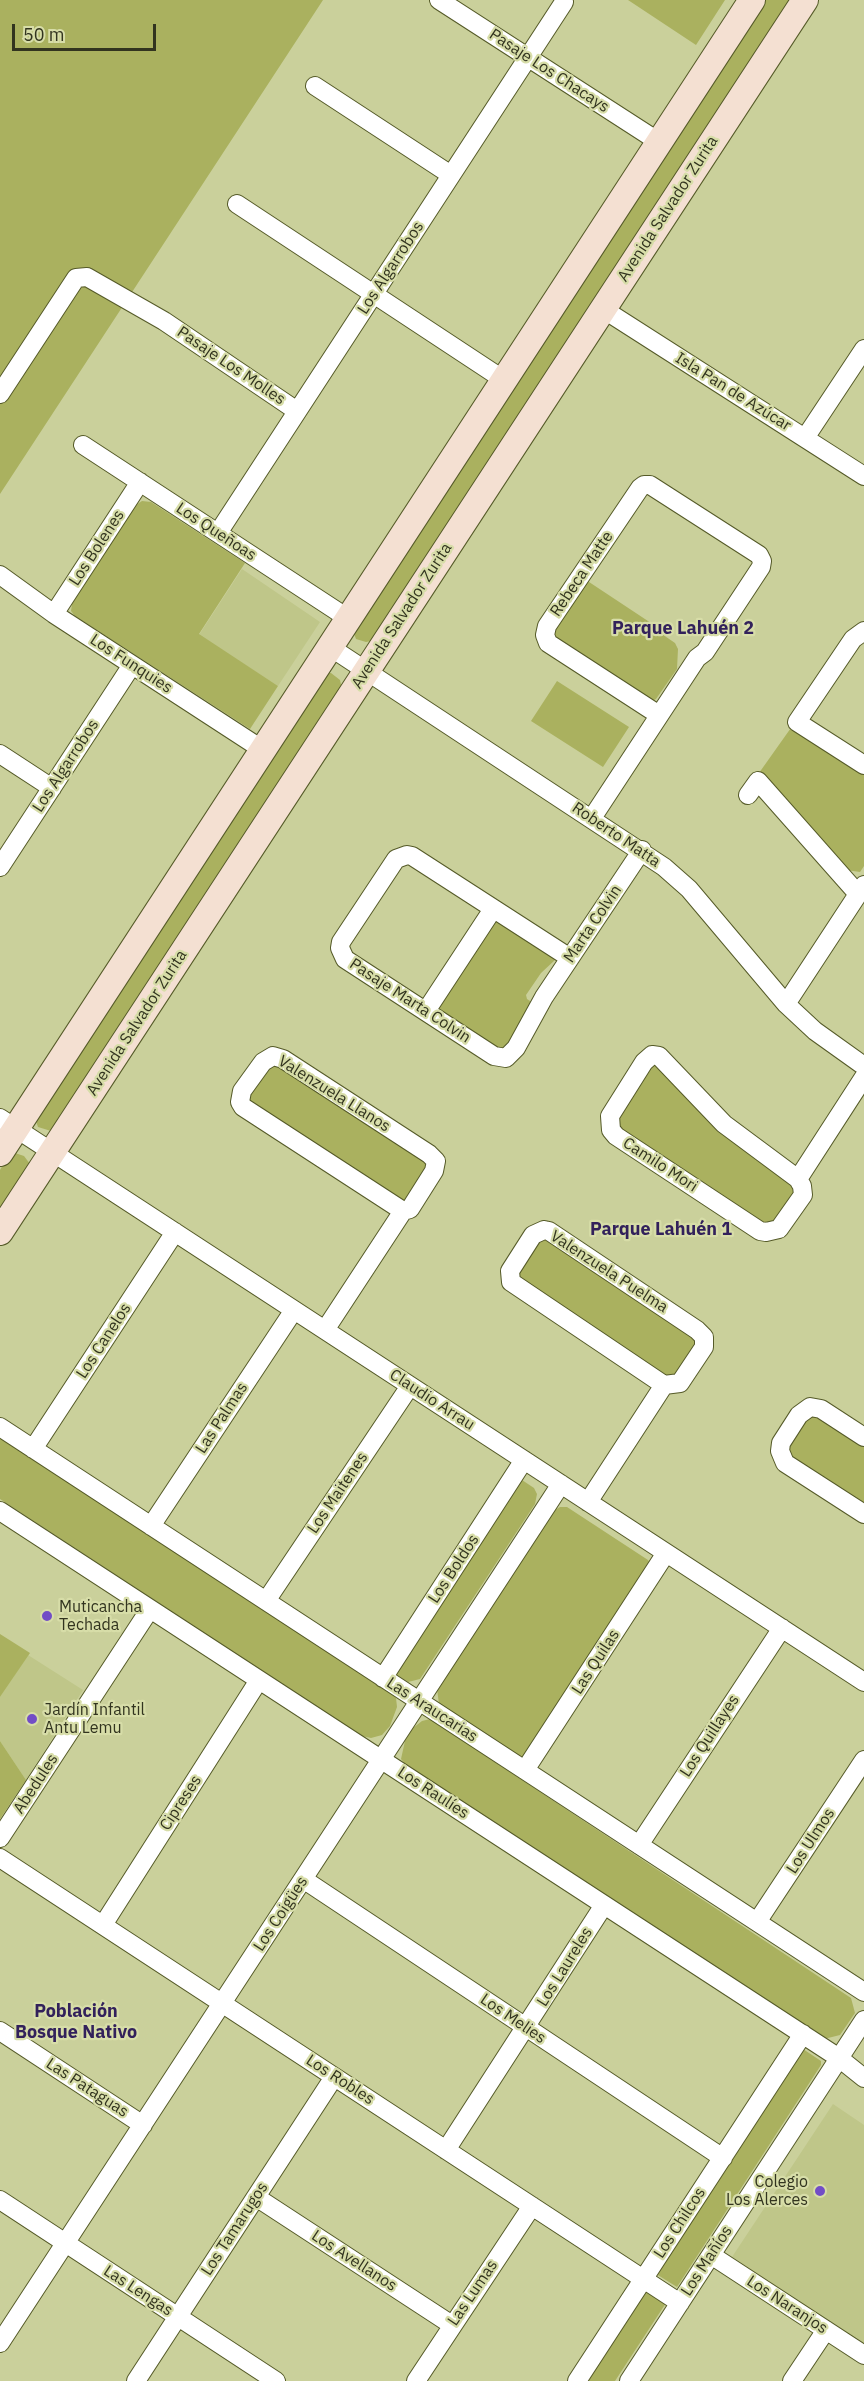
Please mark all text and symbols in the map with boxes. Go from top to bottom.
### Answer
scale bar [15,12,159,50]
text: 50 m [23,23,65,46]
street label: Pasaje Los Chacays [485,25,613,117]
street label: Avenida Salvador Zurita [614,133,722,285]
street label: Los Algarrobos [354,218,428,318]
street label: Pasaje Los Molles [173,323,289,409]
street label: Isla Pan de Azúcar [672,349,794,435]
street label: Los Queñoas [172,499,260,565]
street label: Los Bolenes [65,506,129,590]
street label: Rebeca Matte [546,528,618,620]
street label: Avenida Salvador Zurita [348,540,456,692]
district label: Parque Lahuén 2 [612,618,754,640]
street label: Los Funquies [86,630,176,698]
street label: Los Algarrobos [29,716,103,816]
street label: Roberto Matta [568,798,664,872]
street label: Marta Colvin [560,882,626,966]
street label: Avenida Salvador Zurita [83,947,191,1099]
street label: Pasaje Marta Colvin [346,955,474,1047]
street label: Valenzuela Llanos [274,1052,394,1136]
street label: Camilo Mori [619,1134,701,1196]
district label: Parque Lahuén 1 [590,1219,732,1241]
street label: Valenzuela Puelma [547,1227,671,1317]
street label: Los Canelos [73,1300,135,1382]
street label: Claudio Arrau [386,1365,478,1435]
street label: Las Palmas [192,1379,252,1457]
street label: Los Maitenes [304,1449,372,1537]
street label: Los Boldos [425,1531,483,1607]
place label: Muticancha Techada [59,1597,142,1635]
marker: Muticancha Techada [40,1609,54,1623]
street label: Las Quilas [568,1626,624,1698]
street label: Las Araucarias [383,1673,481,1747]
street label: Los Quillayes [676,1691,744,1781]
place label: Jardín Infantil Antu Lemu [44,1700,145,1738]
marker: Jardín Infantil Antu Lemu [25,1712,39,1726]
street label: Abedules [10,1750,62,1818]
street label: Los Raulíes [394,1763,472,1823]
street label: Cipreses [156,1772,206,1834]
street label: Los Ulmos [783,1805,839,1877]
street label: Los Coigües [250,1873,312,1955]
street label: Los Laureles [533,1924,597,2010]
street label: Los Melies [477,1990,549,2048]
district label: Población Bosque Nativo [15,2001,137,2044]
street label: Los Robles [302,2051,378,2109]
street label: Las Pataguas [42,2054,132,2122]
place label: Colegio Los Alerces [726,2172,808,2210]
street label: Los Tamarugos [198,2179,272,2279]
street label: Los Chilcos [650,2184,710,2262]
marker: Colegio Los Alerces [813,2184,827,2198]
street label: Los Mañíos [677,2222,737,2300]
street label: Los Avellanos [308,2226,400,2296]
street label: Las Lumas [444,2256,502,2330]
street label: Las Lengas [100,2262,176,2320]
street label: Los Naranjos [743,2272,831,2338]

